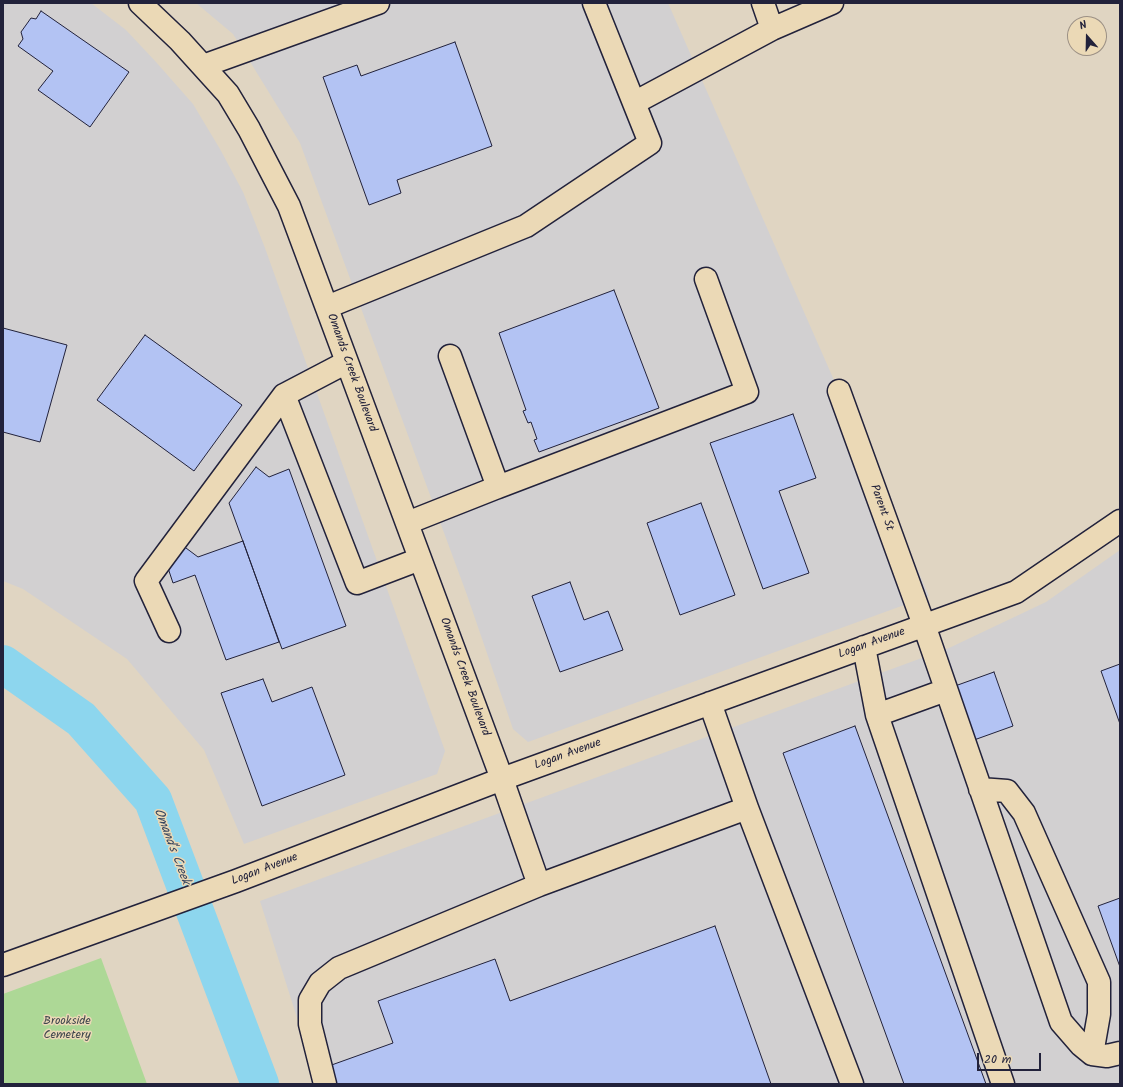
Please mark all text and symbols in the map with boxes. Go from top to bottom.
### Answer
north arrow [1067,16,1107,56]
text: N [1077,16,1090,35]
street label: Omands Creek Boulevard [323,312,379,434]
street label: Parent St [866,483,896,533]
street label: Omands Creek Boulevard [436,616,492,738]
street label: Logan Avenue [837,625,907,663]
street label: Logan Avenue [533,736,603,774]
water label: Omand's Creek [149,807,193,887]
street label: Logan Avenue [230,851,300,889]
park label: Brookside Cemetery [43,1015,91,1043]
scale bar [979,1045,1043,1071]
text: 20 m [984,1050,1011,1069]

